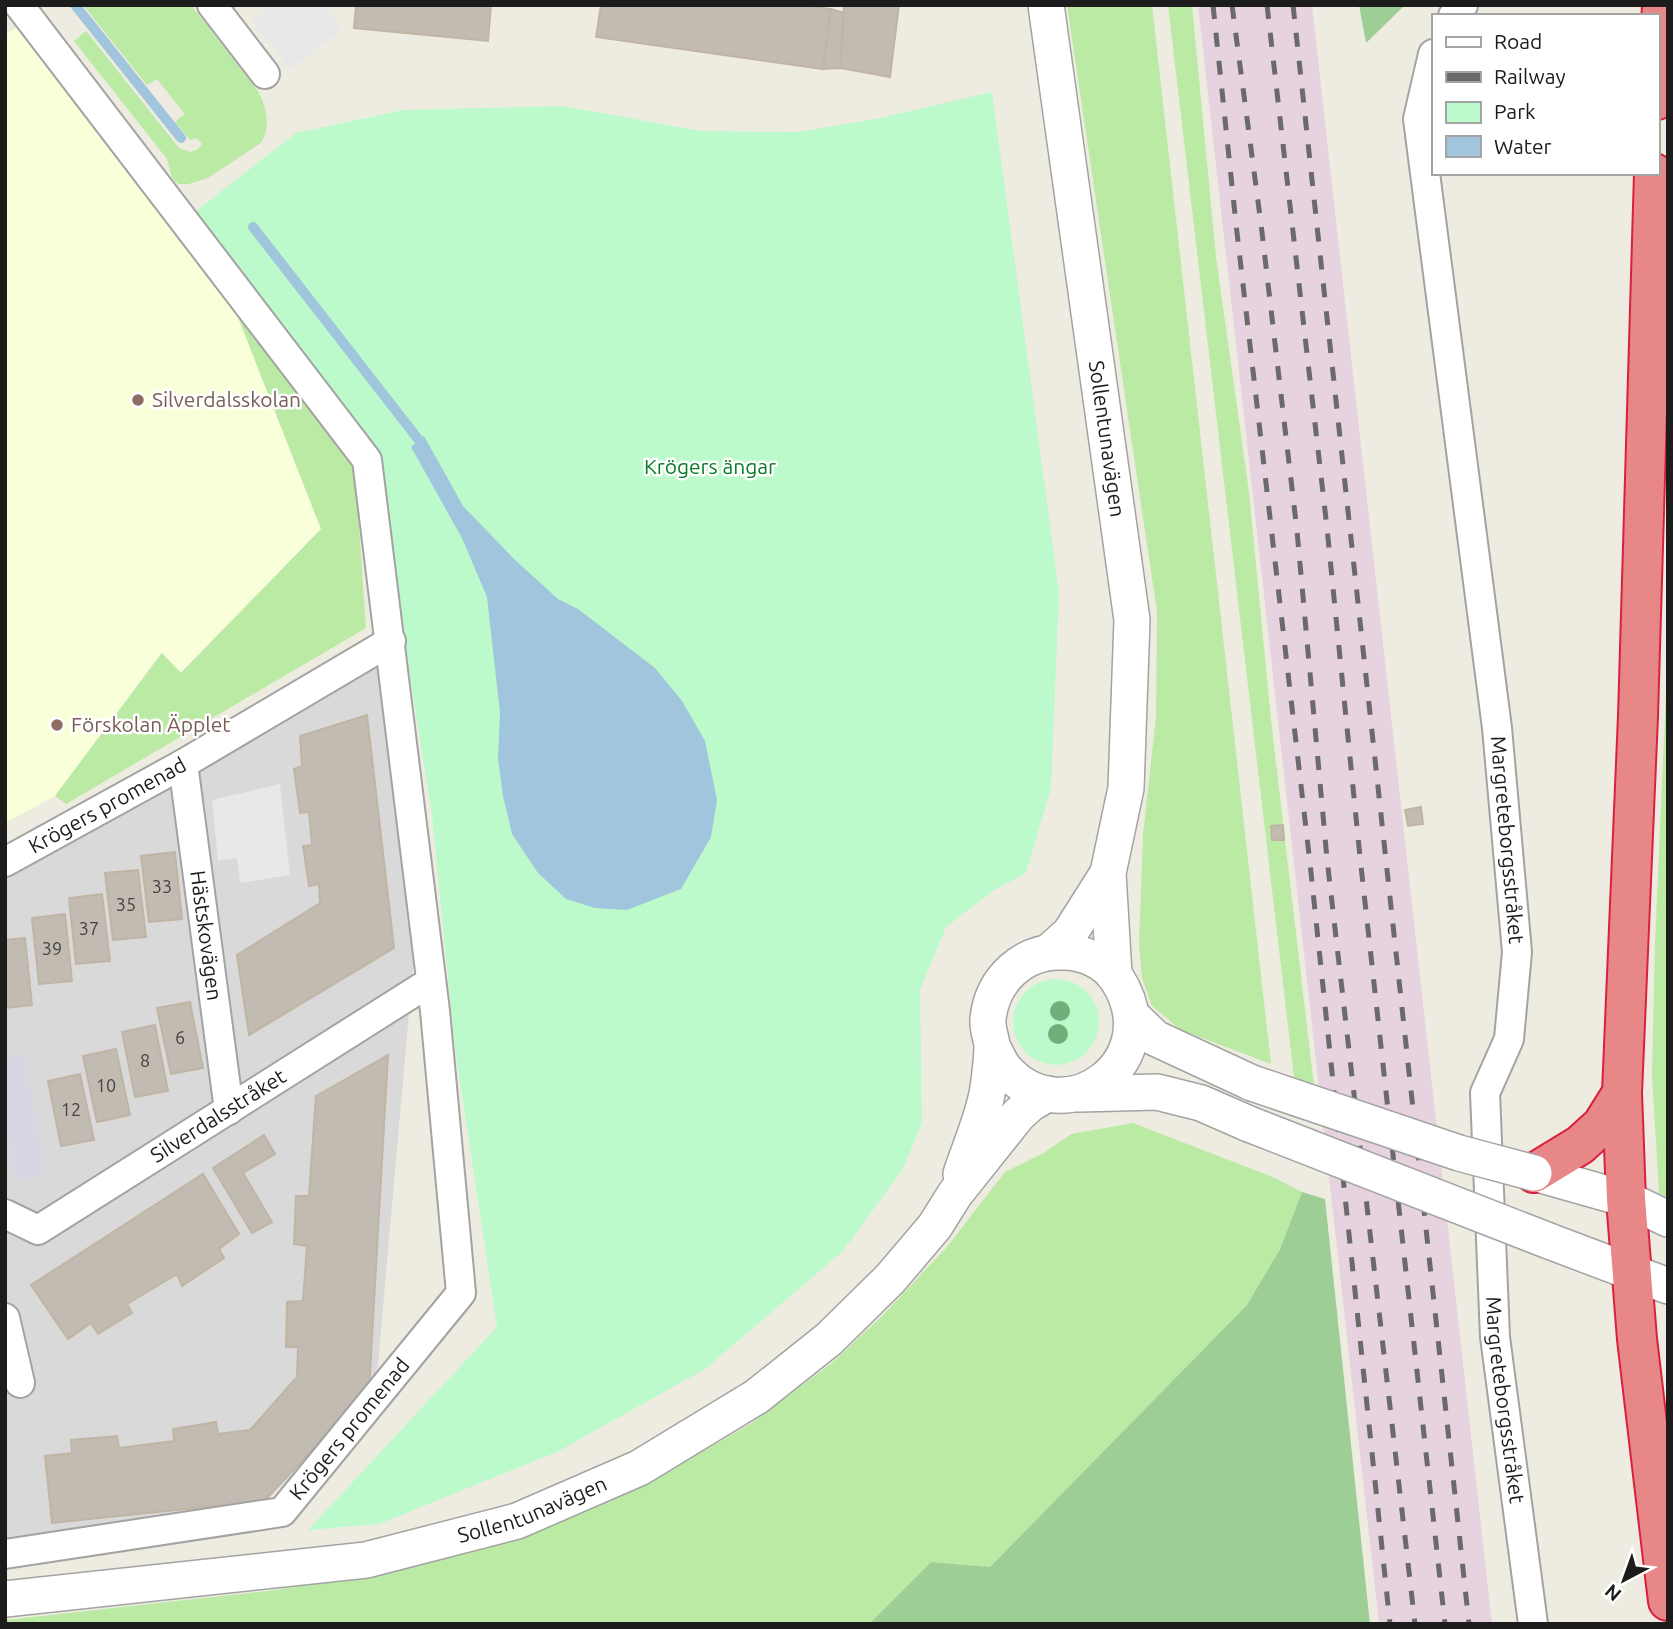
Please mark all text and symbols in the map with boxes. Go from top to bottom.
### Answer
legend [1432,14,1659,175]
text: Road [1494,29,1542,53]
text: Railway [1494,64,1566,88]
text: Park [1494,99,1536,123]
text: Water [1494,134,1552,158]
street label: Sollentunavägen [1085,359,1130,518]
place label: Silverdalsskolan [152,387,301,411]
marker: Silverdalsskolan [130,392,146,408]
park label: Krögers ängar [644,454,776,478]
place label: Förskolan Äpplet [71,712,231,736]
marker: Förskolan Äpplet [49,717,65,733]
street label: Margreteborgsstråket [1487,735,1529,945]
street label: Krögers promenad [24,752,190,858]
street label: Hästskovägen [186,869,227,1002]
house number: 33 [152,876,172,896]
house number: 35 [116,894,136,914]
house number: 37 [79,918,99,938]
house number: 39 [42,938,62,958]
house number: 6 [175,1027,185,1047]
house number: 8 [140,1050,150,1070]
street label: Silverdalsstråket [146,1063,290,1167]
house number: 10 [96,1075,116,1095]
house number: 12 [61,1099,81,1119]
street label: Margreteborgsstråket [1482,1296,1530,1505]
street label: Krögers promenad [284,1353,414,1504]
street label: Sollentunavägen [455,1471,610,1547]
north arrow [1589,1545,1659,1615]
text: N [1600,1580,1625,1606]

